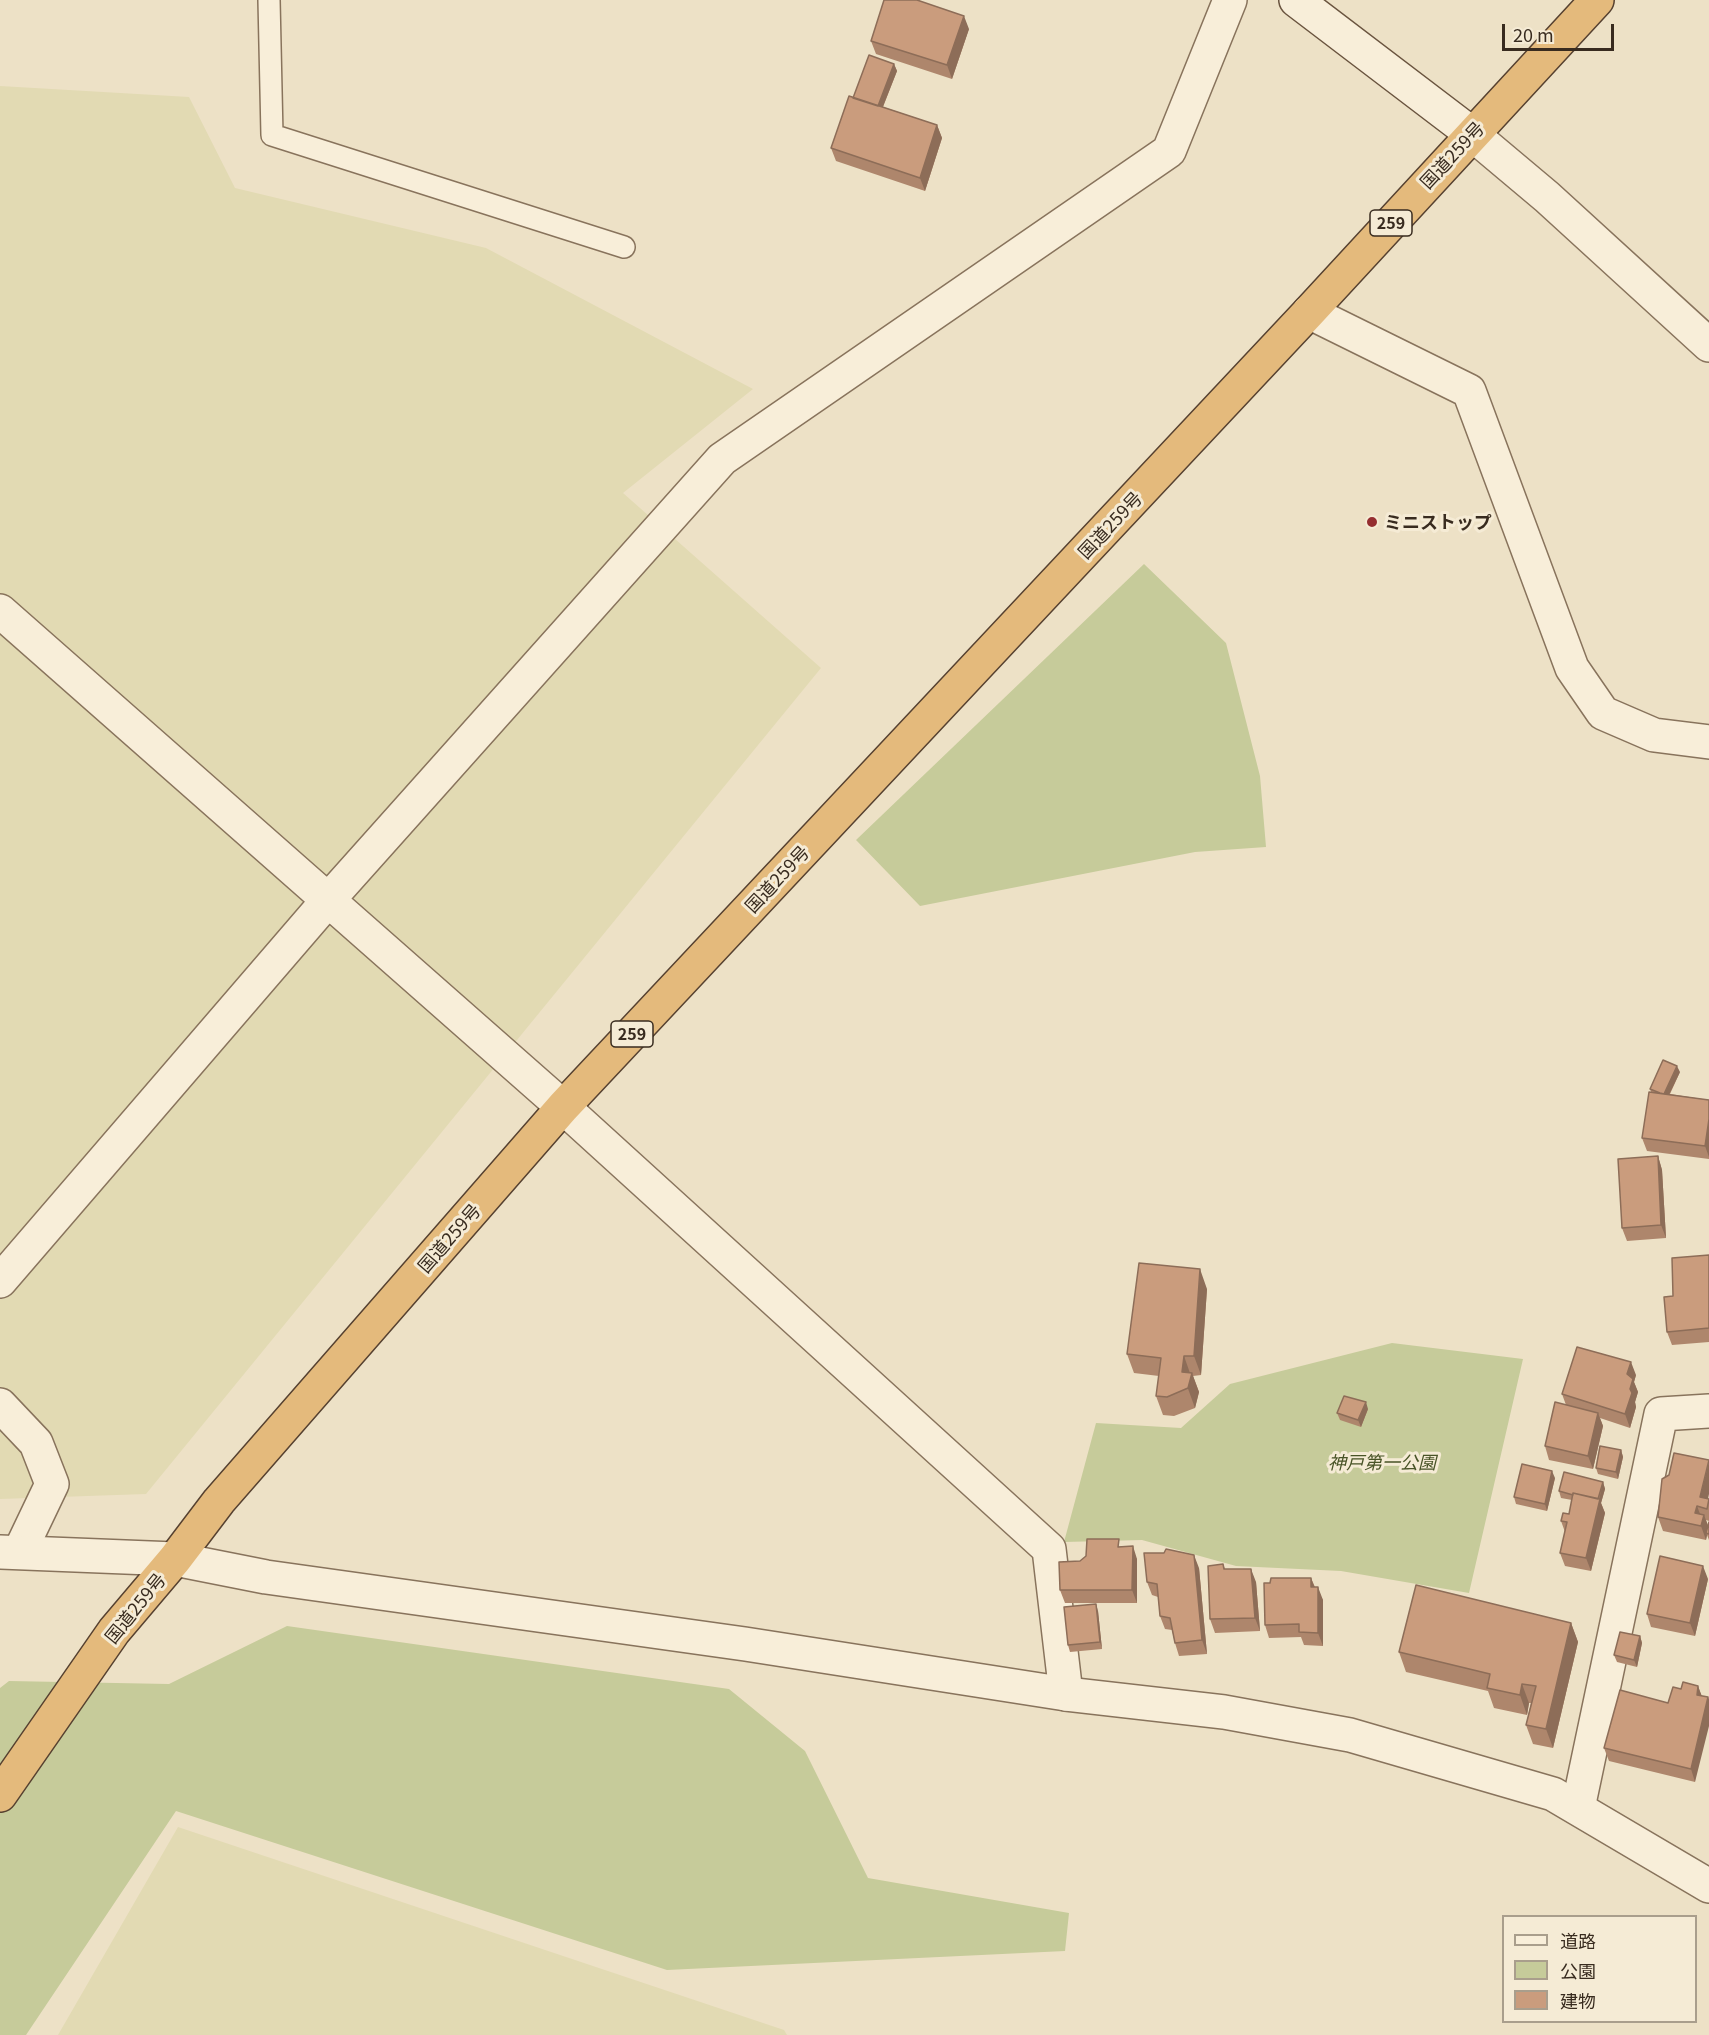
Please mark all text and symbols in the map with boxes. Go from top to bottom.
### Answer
scale bar [1505,12,1618,50]
text: 20 m [1513,21,1554,47]
street label: 国道259号 [1415,117,1489,193]
road number: 259 [1370,210,1412,236]
street label: 国道259号 [1073,487,1147,563]
place label: ミニストップ [1384,511,1492,533]
marker: ミニストップ [1365,515,1379,529]
street label: 国道259号 [740,841,814,917]
road number: 259 [611,1021,653,1047]
street label: 国道259号 [413,1199,485,1277]
park label: 神戸第一公園 [1328,1451,1436,1473]
street label: 国道259号 [100,1569,170,1647]
legend [1502,1915,1697,2023]
text: 道路 [1560,1927,1596,1953]
text: 公園 [1560,1957,1596,1983]
text: 建物 [1560,1987,1596,2013]

